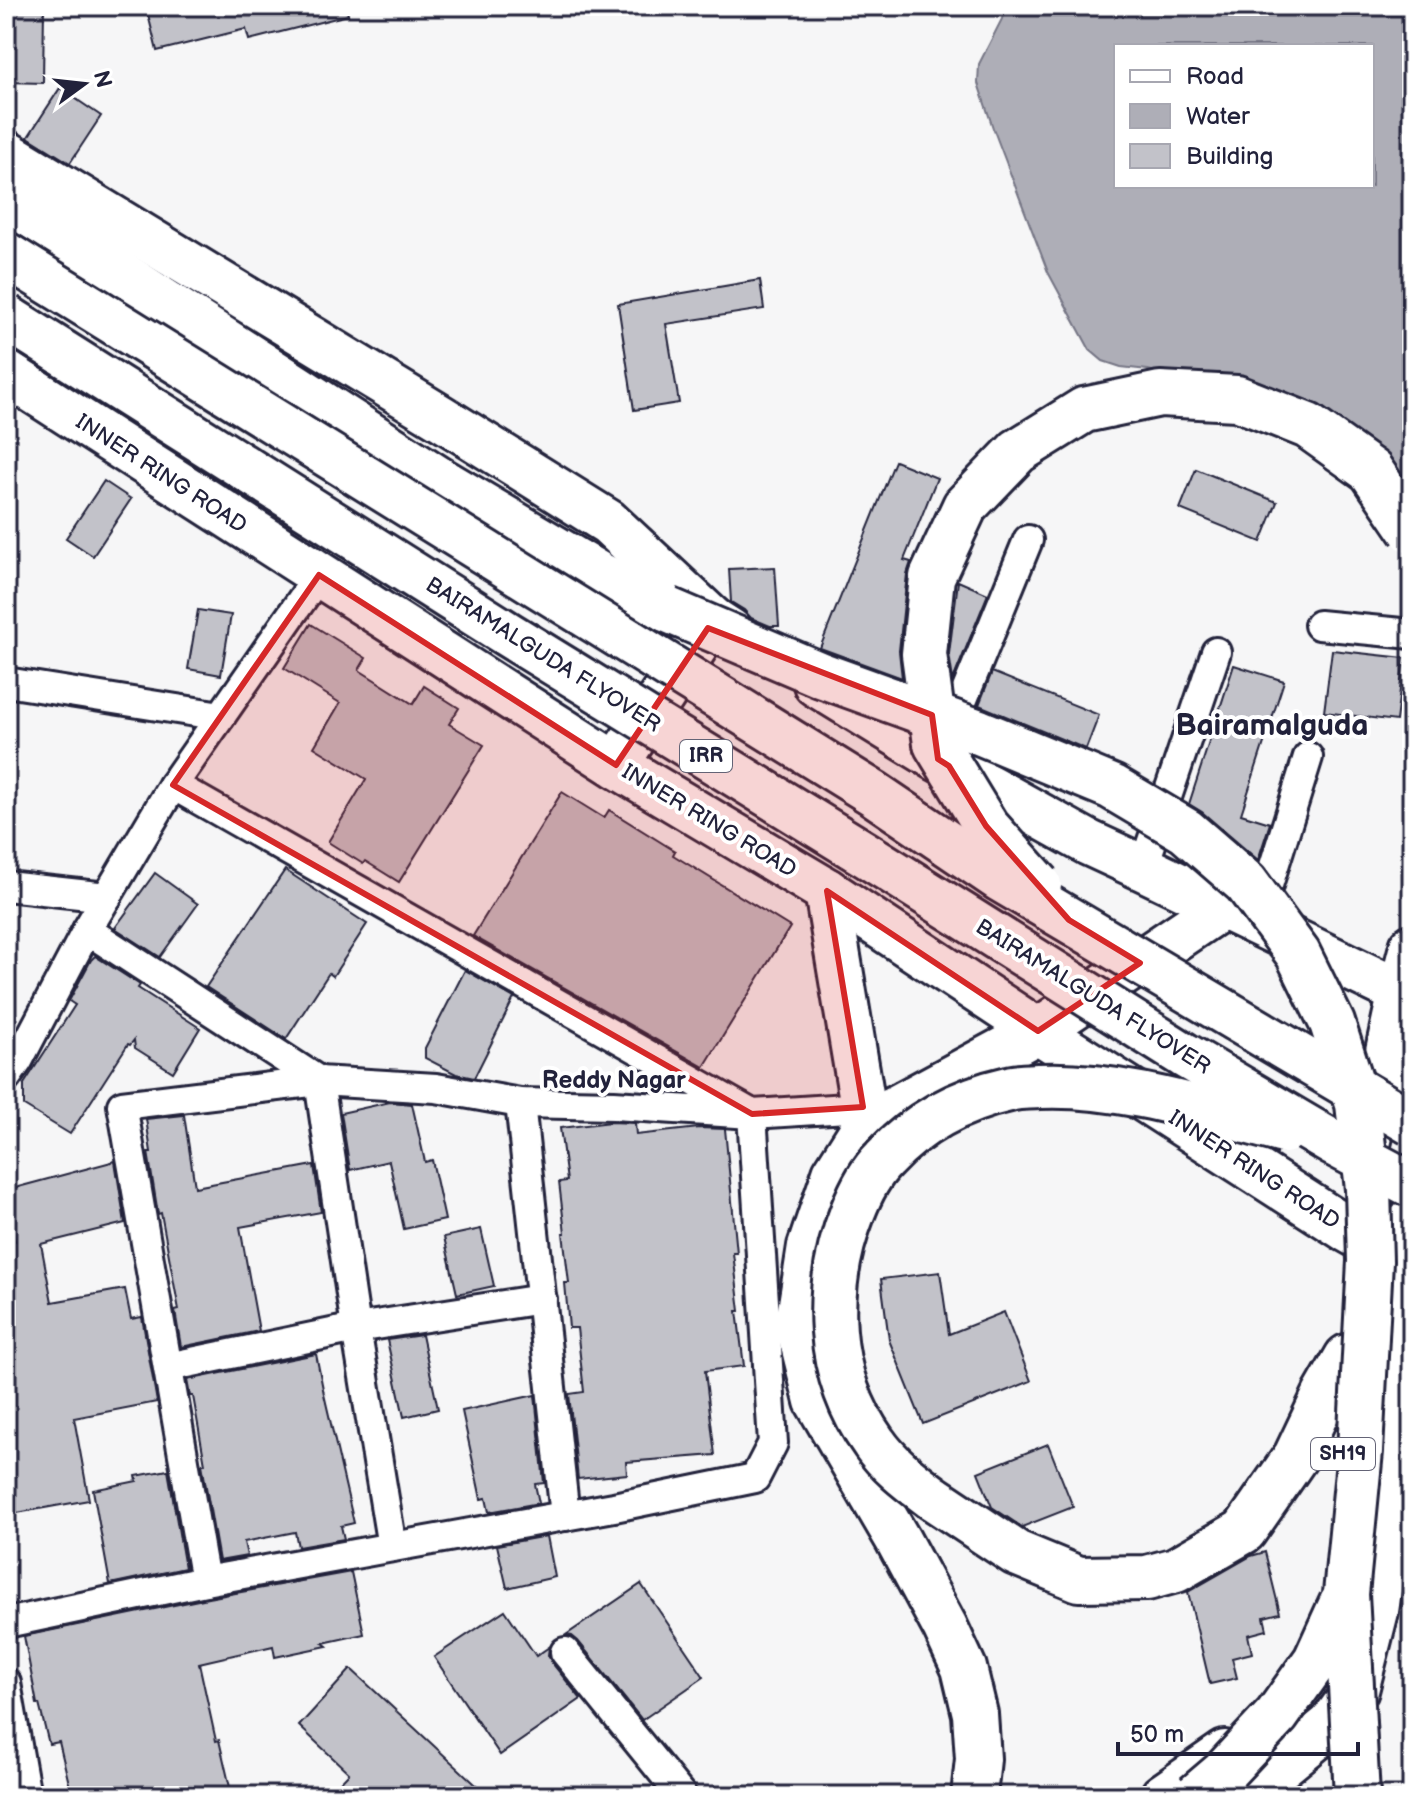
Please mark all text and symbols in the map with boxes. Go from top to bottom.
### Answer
north arrow [44,44,124,124]
legend [1114,44,1374,188]
text: Road [1186,62,1244,91]
text: N [87,68,117,91]
text: Water [1186,102,1250,131]
text: Building [1186,142,1273,171]
street label: INNER RING ROAD [70,409,252,539]
street label: BAIRAMALGUDA FLYOVER [421,571,665,739]
district label: Bairamalguda [1175,708,1369,744]
road number: IRR [680,740,732,772]
street label: INNER RING ROAD [617,758,801,884]
street label: BAIRAMALGUDA FLYOVER [971,913,1215,1081]
district label: Reddy Nagar [542,1066,686,1095]
street label: INNER RING ROAD [1163,1105,1345,1235]
road number: SH19 [1311,1438,1375,1470]
scale bar [1118,1706,1358,1756]
text: 50 m [1130,1720,1184,1749]

